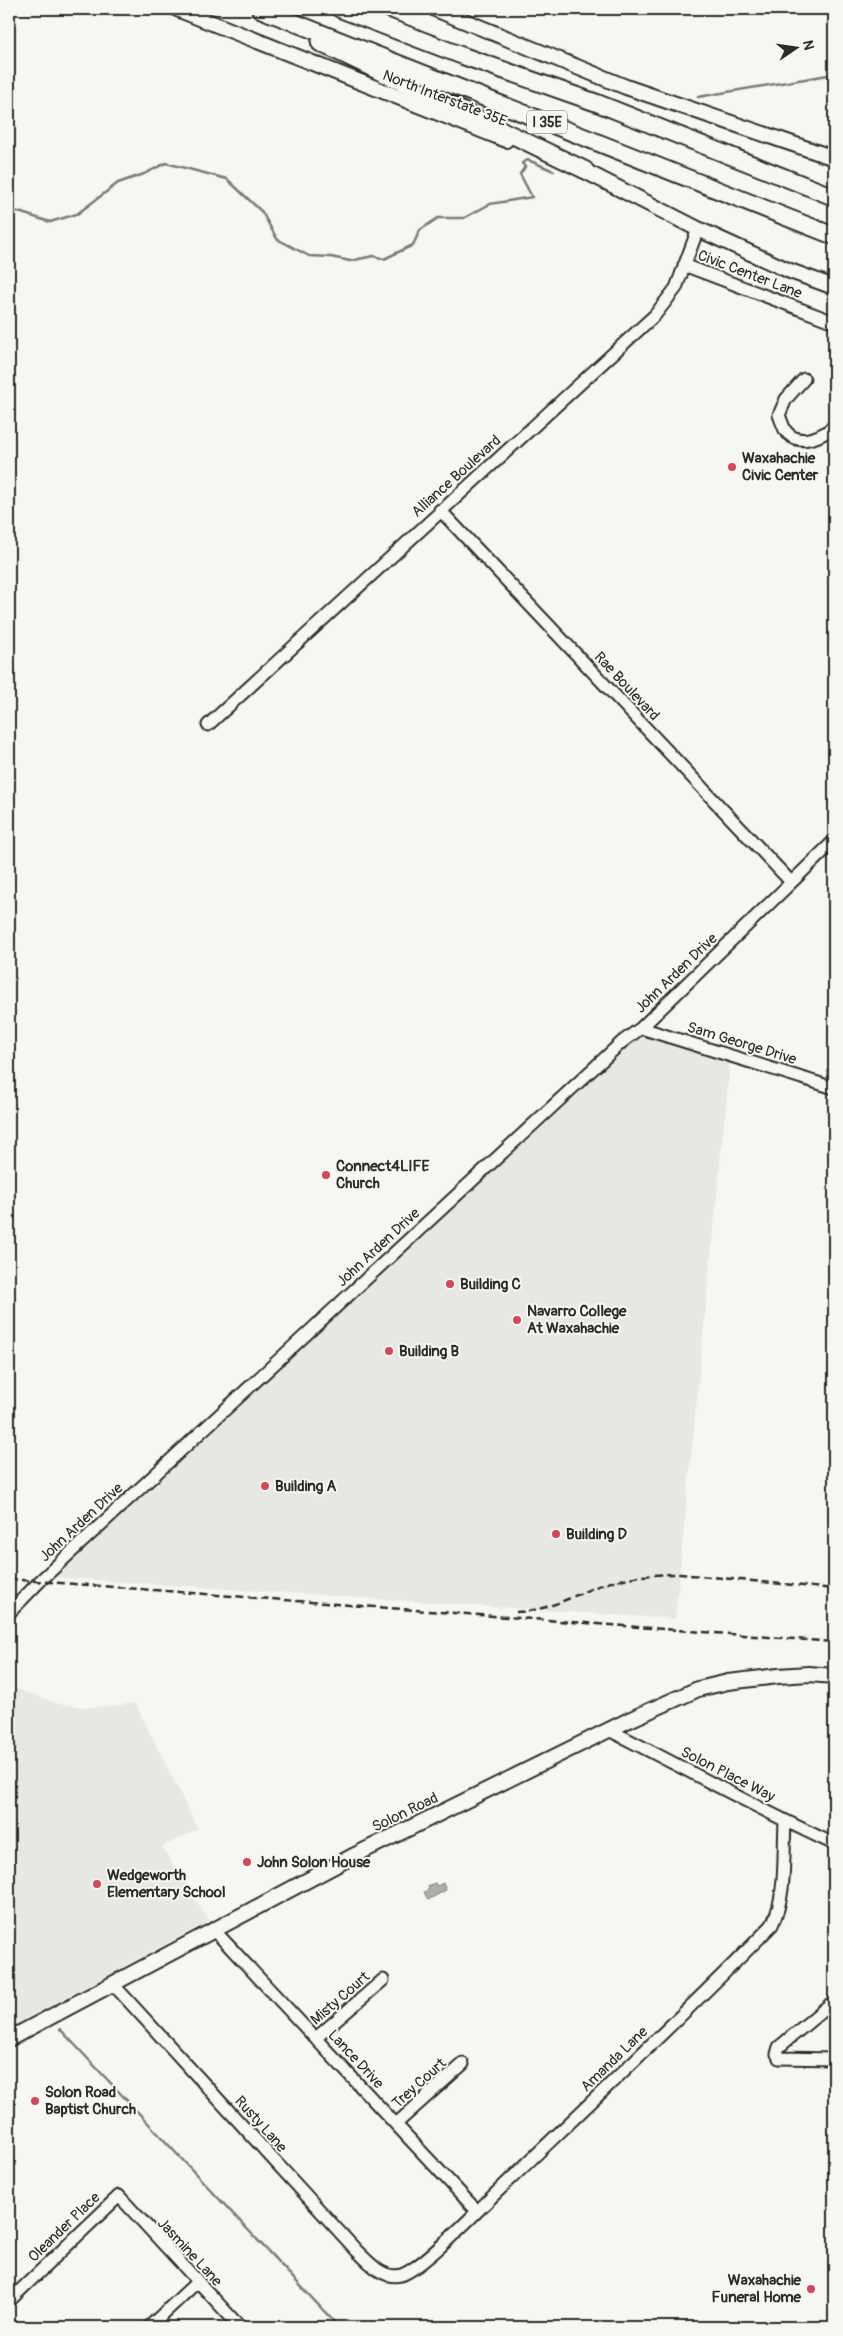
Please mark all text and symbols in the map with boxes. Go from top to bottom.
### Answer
north arrow [770,22,820,72]
text: N [799,39,818,52]
street label: North Interstate 35E [380,66,510,131]
road number: I 35E [527,110,567,134]
street label: Civic Center Lane [695,246,805,303]
street label: Alliance Boulevard [408,431,505,522]
place label: Waxahachie Civic Center [742,449,819,485]
marker: Waxahachie Civic Center [726,461,738,473]
street label: Rae Boulevard [590,648,663,725]
street label: John Arden Drive [631,929,722,1017]
street label: Sam George Drive [685,1018,799,1069]
place label: Connect4LIFE Church [336,1157,430,1193]
marker: Connect4LIFE Church [320,1169,332,1181]
street label: John Arden Drive [333,1203,424,1291]
place label: Building C [460,1275,521,1294]
marker: Building C [444,1278,456,1290]
place label: Navarro College At Waxahachie [527,1302,627,1338]
marker: Navarro College At Waxahachie [511,1314,523,1326]
place label: Building B [399,1342,459,1361]
marker: Building B [383,1345,395,1357]
place label: Building A [275,1477,336,1496]
street label: John Arden Drive [36,1478,127,1566]
marker: Building A [259,1480,271,1492]
place label: Building D [566,1525,627,1544]
marker: Building D [550,1528,562,1540]
street label: Solon Place Way [677,1743,779,1807]
street label: Solon Road [369,1788,441,1837]
place label: John Solon House [257,1853,371,1872]
marker: John Solon House [241,1856,253,1868]
place label: Wedgeworth Elementary School [107,1866,226,1902]
marker: Wedgeworth Elementary School [91,1878,103,1890]
street label: Misty Court [307,1967,375,2029]
street label: Amanda Lane [577,2022,652,2096]
street label: Lance Drive [324,2026,388,2093]
street label: Trey Court [388,2054,451,2113]
place label: Solon Road Baptist Church [45,2083,136,2119]
street label: Rusty Lane [230,2092,291,2157]
marker: Solon Road Baptist Church [29,2095,41,2107]
street label: Oleander Place [24,2188,105,2266]
street label: Jasmine Lane [153,2214,227,2291]
place label: Waxahachie Funeral Home [712,2271,802,2307]
marker: Waxahachie Funeral Home [805,2283,817,2295]

